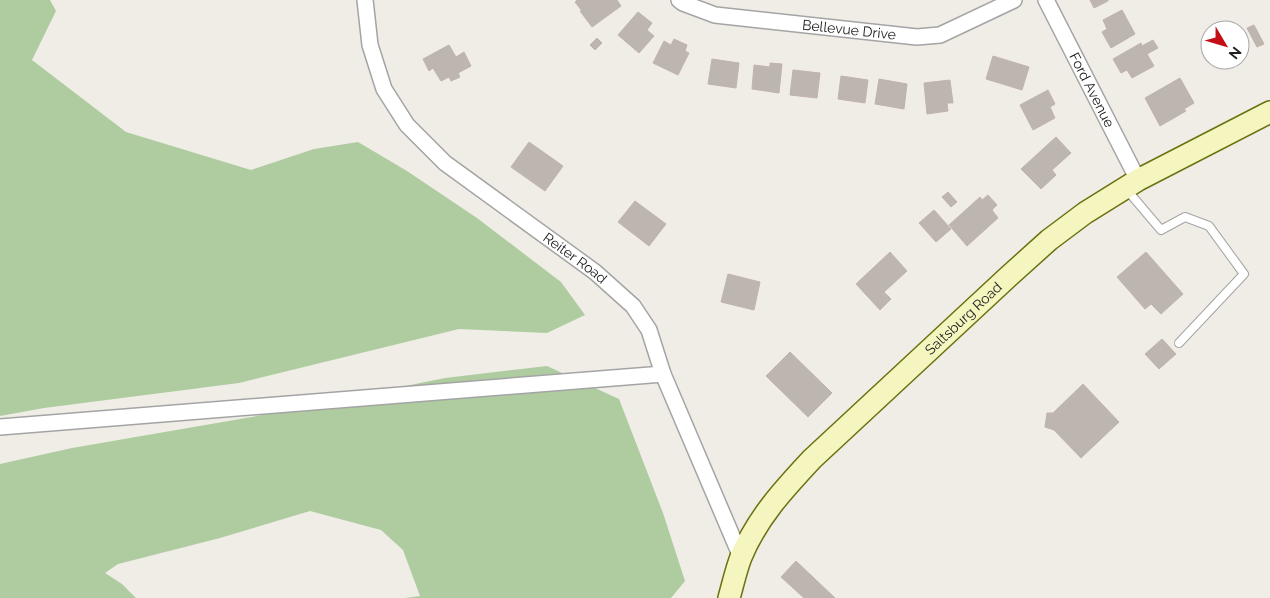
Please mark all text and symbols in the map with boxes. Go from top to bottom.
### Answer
street label: Bellevue Drive [801,17,897,43]
north arrow [1200,20,1250,70]
text: N [1226,44,1245,62]
street label: Ford Avenue [1066,50,1118,130]
street label: Reiter Road [540,229,610,287]
street label: Saltsburg Road [922,279,1005,358]

